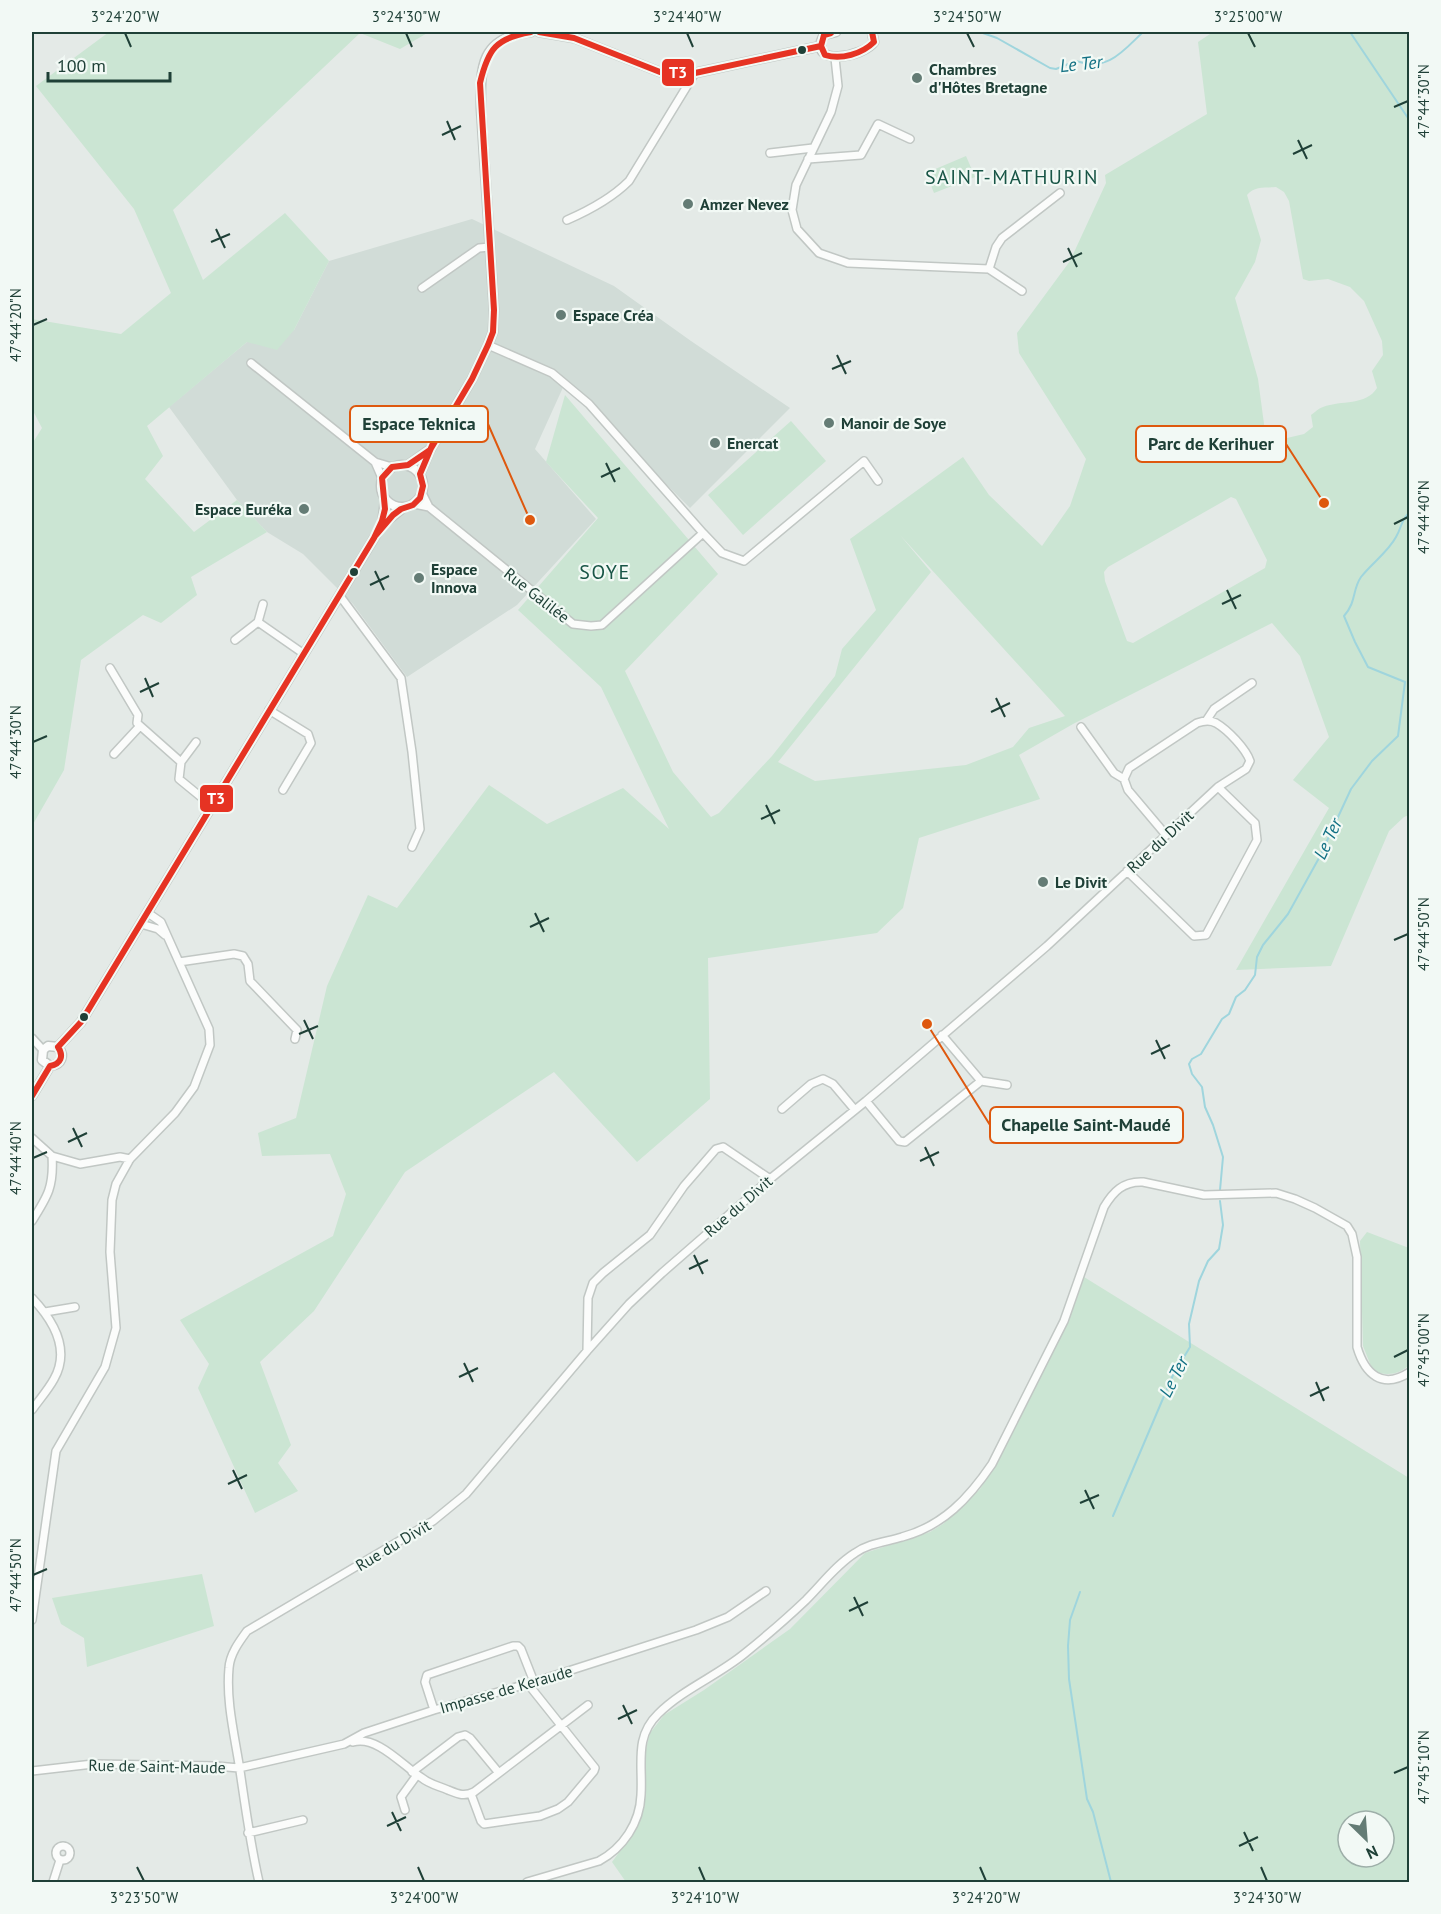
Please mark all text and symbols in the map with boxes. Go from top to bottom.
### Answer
text: 3°24'20"W [91,7,160,26]
text: 3°24'30"W [372,7,441,26]
text: 3°24'40"W [653,7,722,26]
text: 3°24'50"W [933,7,1002,26]
text: 3°25'00"W [1214,7,1283,26]
unlabelled marker [796,44,808,56]
scale bar [48,45,170,83]
water label: Le Ter [1059,50,1104,77]
text: 100 m [57,54,106,77]
line badge: T3 [661,58,695,87]
place label: Chambres d'Hôtes Bretagne [929,59,1047,97]
text: T3 [669,62,687,82]
text: 47°44'30"N [1414,64,1433,138]
marker: Chambres d'Hôtes Bretagne [910,71,924,85]
district label: SAINT-MATHURIN [925,164,1099,190]
place label: Amzer Nevez [700,194,789,214]
marker: Amzer Nevez [681,197,695,211]
text: 47°44'20"N [6,288,25,362]
place label: Espace Créa [573,305,654,325]
marker: Espace Créa [554,308,568,322]
callout: Espace Teknica [350,406,488,442]
text: Espace Teknica [362,412,476,435]
place label: Manoir de Soye [841,413,946,433]
marker: Manoir de Soye [822,416,836,430]
callout: Parc de Kerihuer [1136,426,1286,462]
text: Parc de Kerihuer [1148,432,1275,455]
place label: Enercat [727,433,779,453]
marker: Enercat [708,436,722,450]
text: 47°44'40"N [1414,480,1433,554]
place label: Espace Euréka [195,499,292,519]
marker: Espace Euréka [297,502,311,516]
place label: Espace Innova [431,559,477,597]
district label: SOYE [579,559,631,585]
street label: Rue Galilée [500,563,574,627]
unlabelled marker [348,566,360,578]
marker: Espace Innova [412,571,426,585]
text: 47°44'30"N [6,705,25,779]
line badge: T3 [199,784,234,813]
text: T3 [207,788,225,808]
street label: Rue du Divit [1122,805,1198,877]
water label: Le Ter [1308,814,1347,863]
place label: Le Divit [1055,872,1107,892]
marker: Le Divit [1036,875,1050,889]
text: 47°44'50"N [1414,897,1433,971]
unlabelled marker [78,1011,90,1023]
callout: Chapelle Saint-Maudé [990,1107,1183,1143]
text: Chapelle Saint-Maudé [1001,1113,1171,1136]
text: 47°44'40"N [6,1121,25,1195]
street label: Rue du Divit [700,1171,777,1241]
text: 47°45'00"N [1414,1313,1433,1387]
water label: Le Ter [1154,1352,1194,1401]
street label: Rue du Divit [352,1514,435,1575]
text: 47°44'50"N [6,1538,25,1612]
street label: Impasse de Keraude [437,1661,575,1717]
text: 47°45'10"N [1414,1730,1433,1804]
street label: Rue de Saint-Maude [88,1755,226,1777]
north arrow [1336,1809,1396,1869]
text: N [1363,1841,1381,1864]
text: 3°23'50"W [110,1888,179,1907]
text: 3°24'00"W [390,1888,459,1907]
text: 3°24'10"W [671,1888,740,1907]
text: 3°24'20"W [952,1888,1021,1907]
text: 3°24'30"W [1233,1888,1302,1907]

